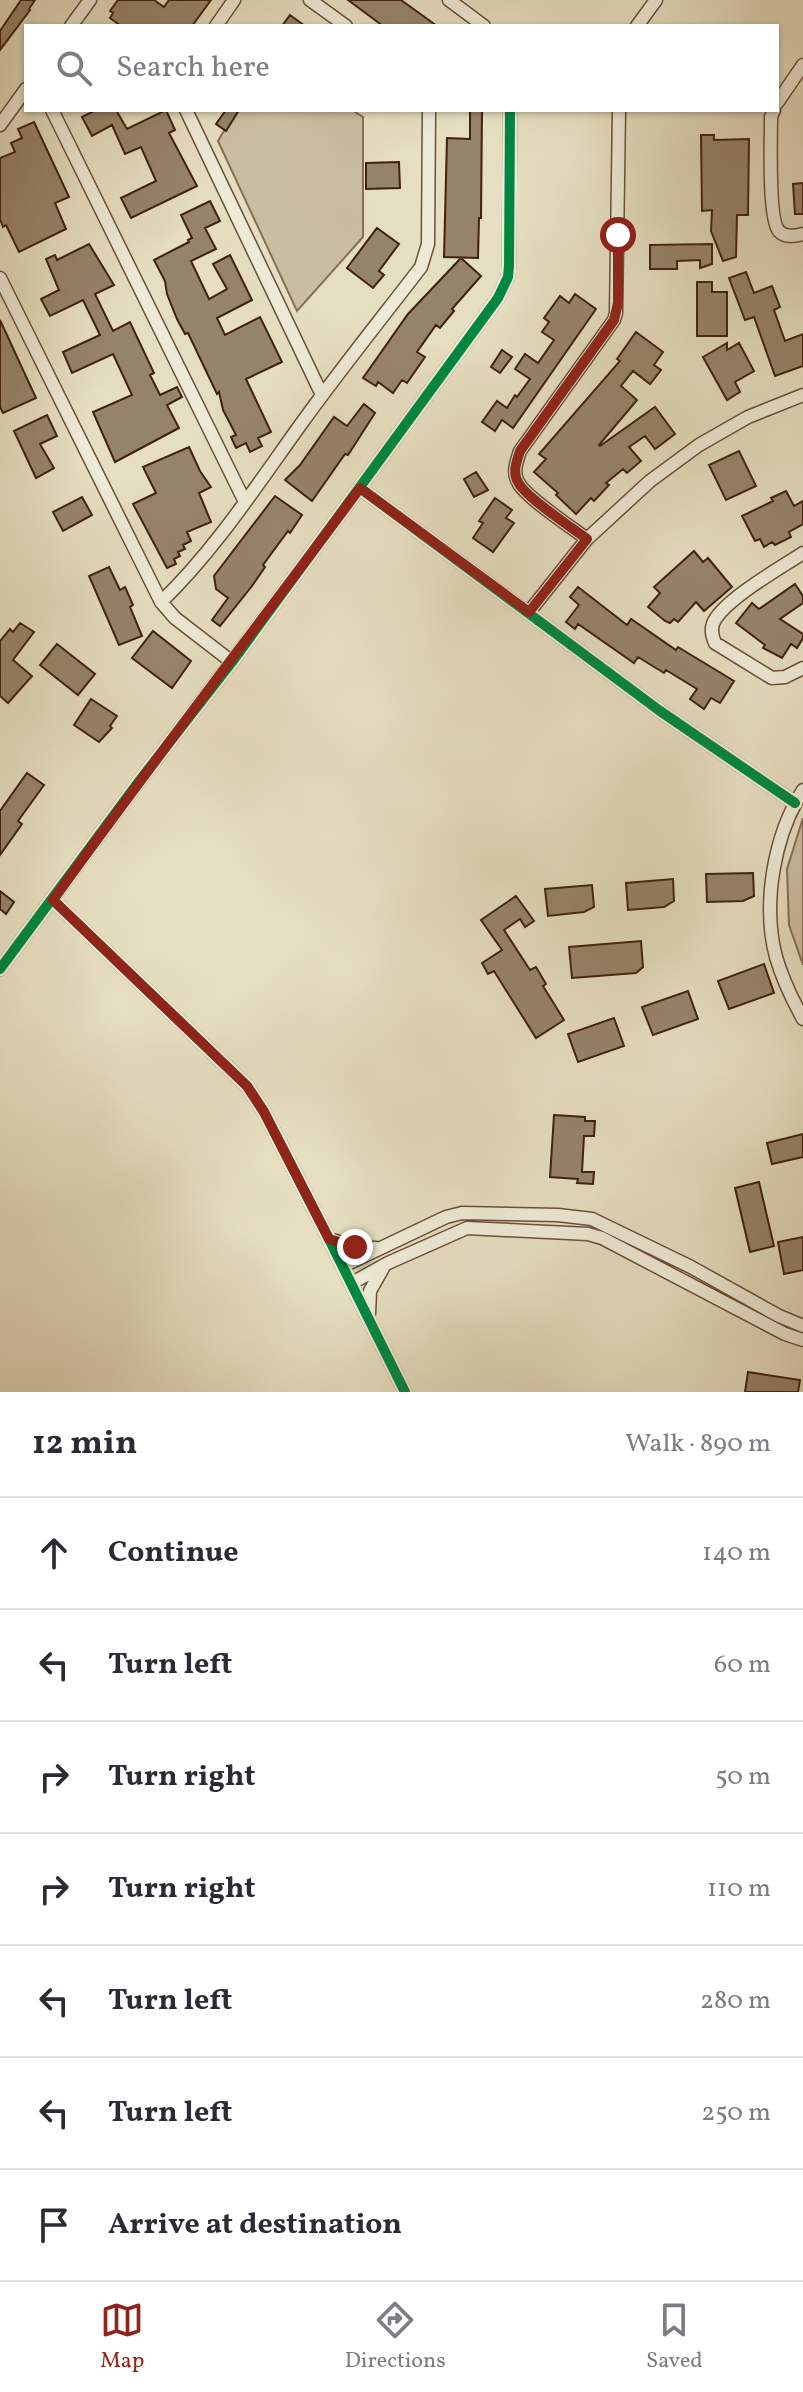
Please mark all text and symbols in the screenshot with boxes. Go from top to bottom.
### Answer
search box [24,24,779,112]
icon: search [52,46,96,90]
text: Search here [116,47,270,89]
route start [600,217,636,253]
route end [337,1229,373,1265]
text: 12 min [32,1421,137,1468]
text: Walk · 890 m [625,1426,771,1462]
icon: ahead [32,1531,76,1575]
text: Continue [108,1532,239,1574]
text: 140 m [702,1535,771,1571]
icon: left [32,1643,76,1687]
text: Turn left [108,1644,232,1686]
text: 60 m [714,1647,771,1683]
icon: right [32,1755,76,1799]
text: Turn right [108,1756,256,1798]
text: 50 m [715,1759,771,1795]
icon: right [32,1867,76,1911]
text: Turn right [108,1868,256,1910]
text: 110 m [707,1871,771,1907]
icon: left [32,1979,76,2023]
text: Turn left [108,1980,232,2022]
text: 280 m [700,1983,771,2019]
icon: left [32,2091,76,2135]
text: Turn left [108,2092,232,2134]
text: 250 m [701,2095,771,2131]
icon: arrive [32,2203,76,2247]
text: Arrive at destination [108,2204,402,2246]
tab: Map [100,2298,144,2377]
tab: Directions [345,2298,446,2377]
tab: Saved [646,2298,703,2377]

